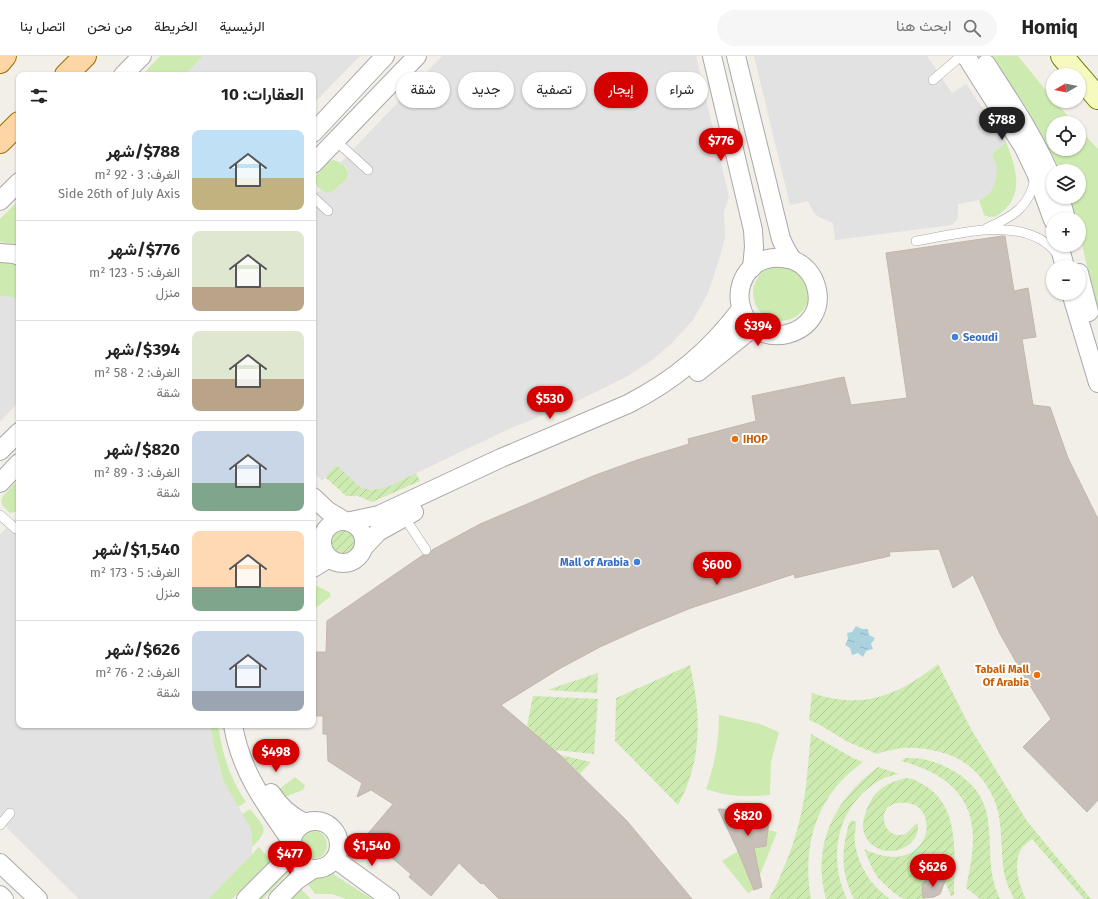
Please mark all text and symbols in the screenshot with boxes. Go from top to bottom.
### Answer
search box [717,10,997,46]
text: Homiq [1021,16,1078,39]
text: ابحث هنا [896,17,951,35]
icon: search [961,17,983,39]
text: اتصل بنا [20,18,65,35]
text: من نحن [87,18,132,35]
text: الخريطة [154,18,197,35]
text: الرئيسية [219,18,265,35]
north arrow [1046,68,1086,108]
map controls [1046,68,1086,300]
chip: شقة [396,72,450,108]
chip: جديد [458,72,514,108]
chip: تصفية [522,72,586,108]
chip: إيجار [594,72,648,108]
chip: شراء [656,72,708,108]
text: العقارات: 10 [221,84,304,105]
icon: filters [28,85,50,107]
pin: $788 [978,107,1026,141]
text: $788 [988,112,1016,127]
button: locate [1046,116,1086,156]
pin: $776 [697,128,745,162]
text: $776 [708,133,734,148]
text: $788/شهر [106,141,180,162]
icon: home [224,146,272,194]
button: layers [1046,164,1086,204]
text: الغرف: 3 · 92 m² [95,167,180,182]
text: Side 26th of July Axis [58,186,180,201]
button: + [1046,212,1086,252]
text: $776/شهر [108,239,180,260]
icon: home [224,247,272,295]
button: − [1046,260,1086,300]
text: الغرف: 5 · 123 m² [89,265,180,280]
text: منزل [156,285,180,300]
pin: $394 [734,313,782,347]
text: $394 [744,318,772,333]
place label: Seoudi [963,331,998,344]
marker: Seoudi [950,332,960,342]
text: $394/شهر [105,339,180,360]
icon: home [224,347,272,395]
text: الغرف: 2 · 58 m² [94,365,180,380]
text: شقة [157,385,180,400]
pin: $530 [526,386,574,420]
text: $530 [536,391,564,406]
place label: IHOP [743,433,768,446]
marker: IHOP [730,434,740,444]
text: $820/شهر [105,439,180,460]
icon: home [224,447,272,495]
text: الغرف: 3 · 89 m² [94,465,180,480]
text: شقة [157,485,180,500]
text: $1,540/شهر [93,539,180,560]
icon: home [224,547,272,595]
pin: $600 [693,552,741,586]
place label: Mall of Arabia [560,556,629,569]
marker: Mall of Arabia [632,557,642,567]
text: $600 [702,557,732,572]
text: الغرف: 5 · 173 m² [90,565,180,580]
text: منزل [156,585,180,600]
text: $626/شهر [105,639,180,660]
icon: home [224,647,272,695]
place label: Tabali Mall Of Arabia [975,663,1030,689]
text: الغرف: 2 · 76 m² [95,665,180,680]
marker: Tabali Mall Of Arabia [1032,670,1042,680]
text: شقة [157,685,180,700]
pin: $498 [252,739,300,773]
text: $498 [261,744,291,759]
pin: $820 [724,803,772,837]
text: $820 [734,808,762,823]
pin: $1,540 [339,833,405,867]
text: $1,540 [353,838,391,853]
pin: $477 [266,841,314,875]
text: $477 [277,846,303,861]
pin: $626 [909,854,957,888]
text: $626 [919,859,947,874]

